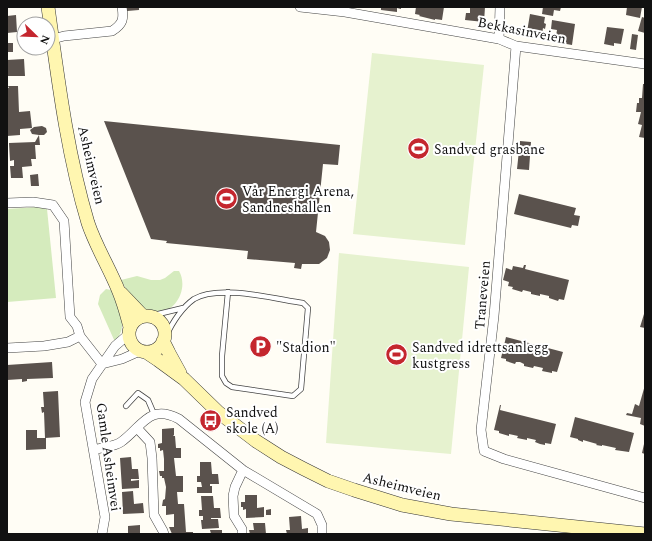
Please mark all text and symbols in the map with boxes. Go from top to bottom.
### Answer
street label: Bekkasinveien [476,12,568,49]
north arrow [16,16,56,56]
text: N [35,32,54,47]
street label: Asheimveien [72,124,111,207]
sports icon: Sandved grasbane [406,136,432,162]
place label: Sandved grasbane [434,139,545,160]
place label: Vår Energi Arena, Sandneshallen [242,181,354,218]
sports icon: Vår Energi Arena, Sandneshallen [214,186,240,212]
street label: Traneveien [469,260,496,330]
parking icon: "Stadion" [248,334,274,360]
place label: "Stadion" [276,337,336,358]
place label: Sandved idrettsanlegg kustgress [412,337,549,374]
sports icon: Sandved idrettsanlegg kustgress [383,342,409,368]
street label: Gamle Asheimvei [90,401,127,513]
place label: Sandved skole (A) [226,402,278,439]
bus stop icon: Sandved skole (A) [198,407,224,433]
street label: Asheimveien [360,467,443,506]

